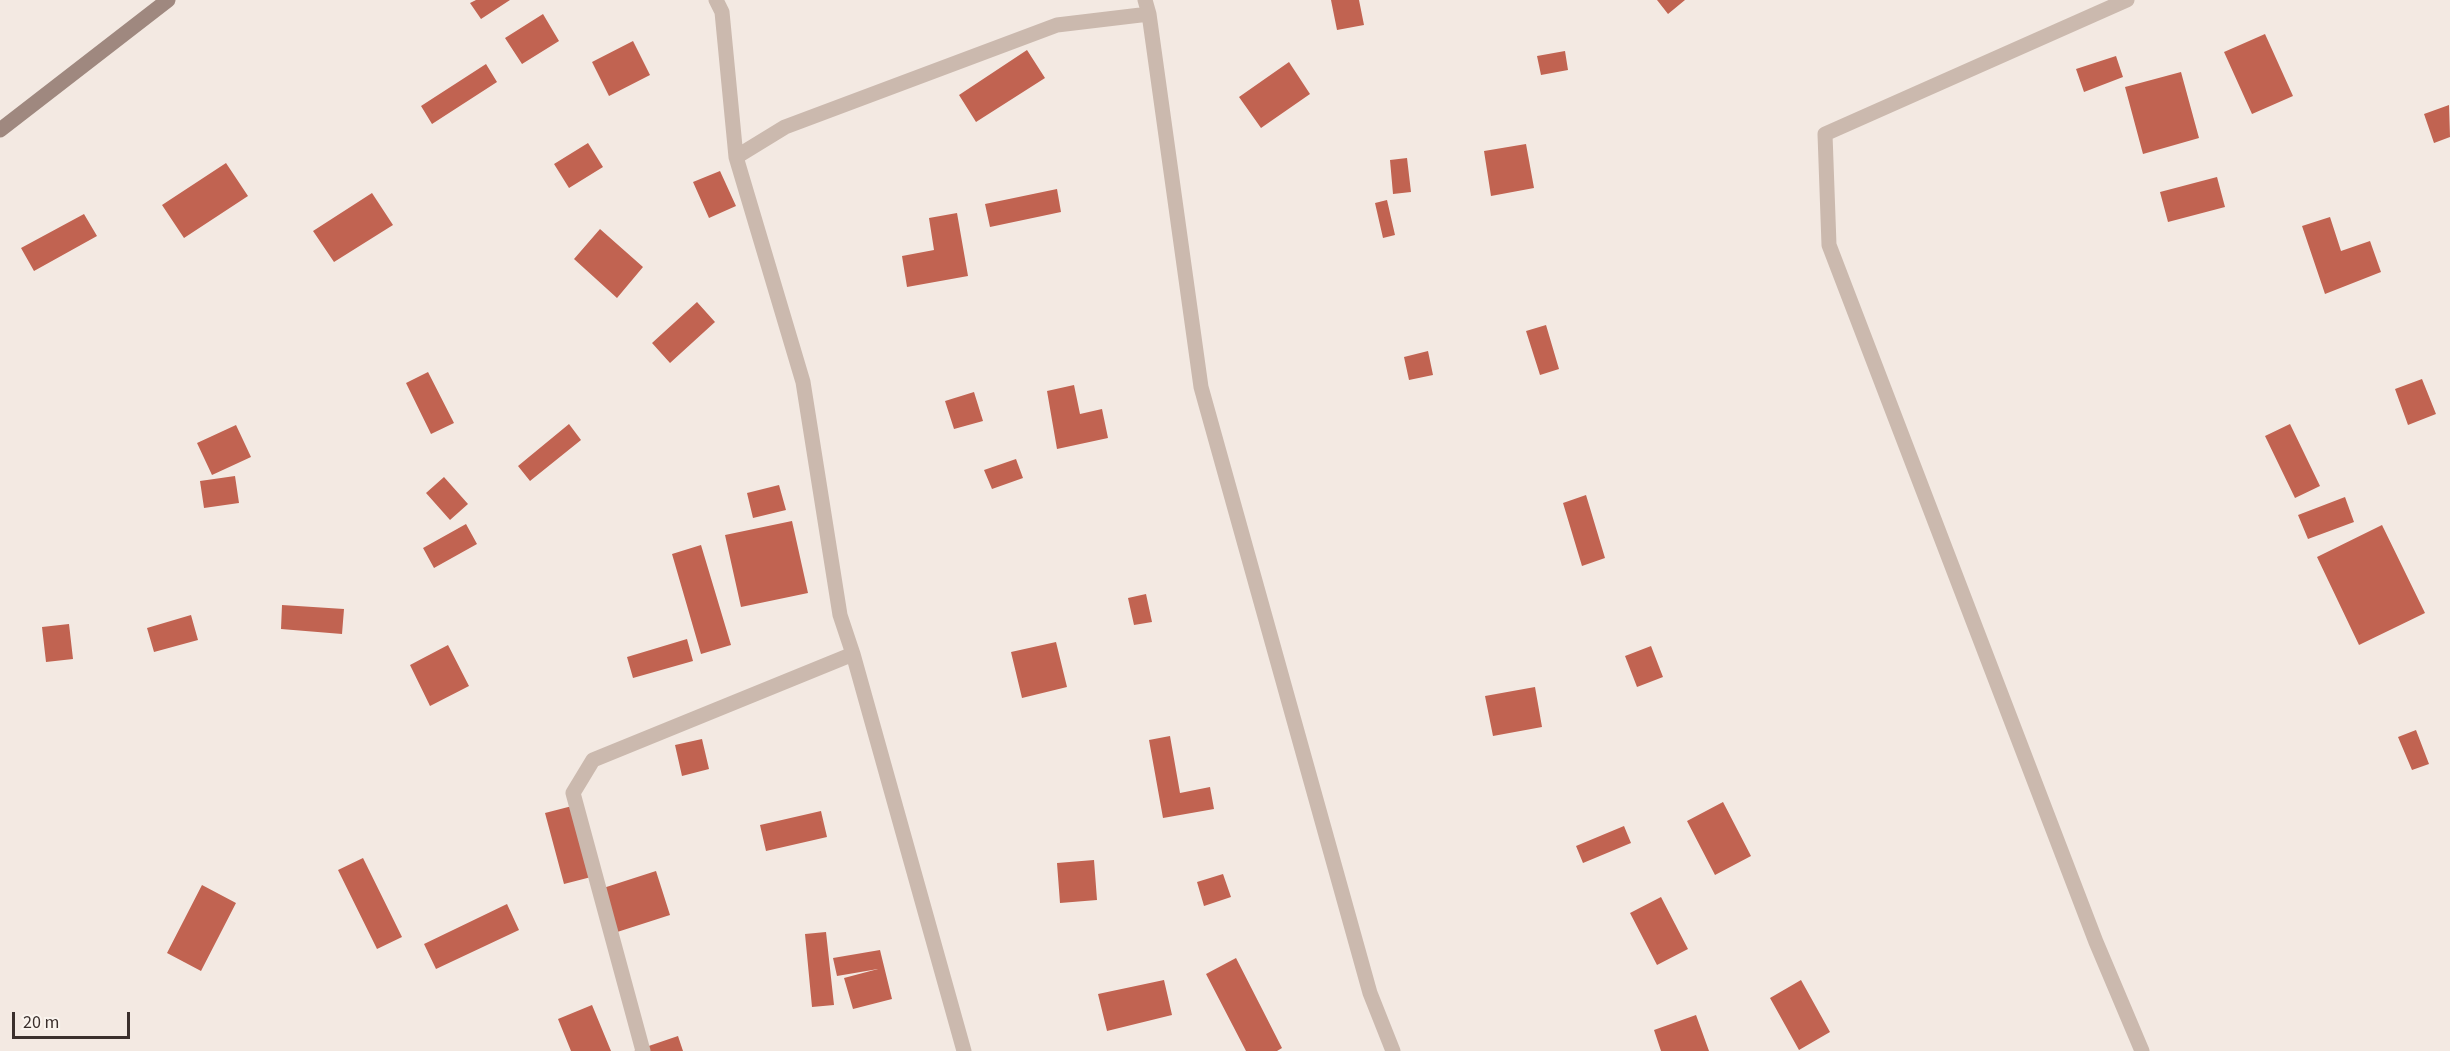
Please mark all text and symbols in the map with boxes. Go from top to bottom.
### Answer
scale bar [15,1000,134,1038]
text: 20 m [23,1010,59,1035]

